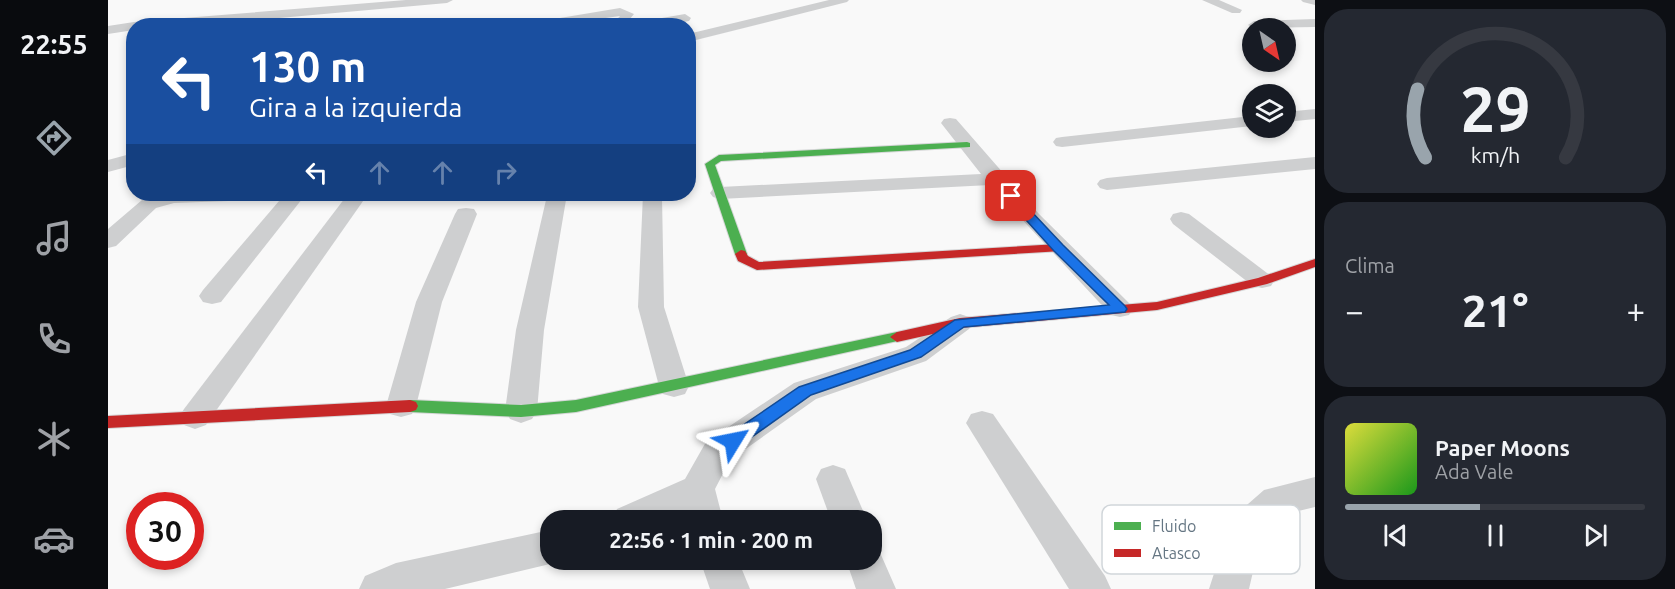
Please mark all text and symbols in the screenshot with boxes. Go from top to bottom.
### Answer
north arrow [1242,18,1296,72]
map controls [1242,18,1296,138]
text: 22:55 [20,29,88,59]
icon: left [150,42,228,120]
text: 130 m [249,43,366,90]
text: 29 [1460,74,1530,144]
button: layers [1242,84,1296,138]
text: Gira a la izquierda [249,92,462,122]
icon: directions [33,117,75,159]
text: km/h [1470,144,1520,168]
icon: left [300,156,333,189]
icon: ahead [363,156,396,189]
icon: ahead [426,156,459,189]
icon: right [489,156,522,189]
pin [985,170,1036,221]
icon: arrive [994,179,1027,212]
icon: music [33,217,75,259]
text: Clima [1345,254,1395,277]
text: 21° [1462,285,1528,336]
text: − [1345,292,1364,329]
text: + [1626,292,1645,329]
icon: phone [33,318,75,360]
position arrow [701,409,765,473]
icon: climate [33,418,75,460]
text: Paper Moons [1435,435,1570,460]
text: Ada Vale [1435,460,1513,483]
speed limit sign: 30 [126,492,204,570]
legend [1102,505,1300,574]
text: Fluido [1152,517,1196,535]
icon: car [33,518,75,560]
icon: previous [1379,519,1412,552]
icon: pause [1479,519,1512,552]
icon: next [1579,519,1612,552]
text: 22:56 · 1 min · 200 m [609,527,813,552]
text: Atasco [1152,544,1201,562]

